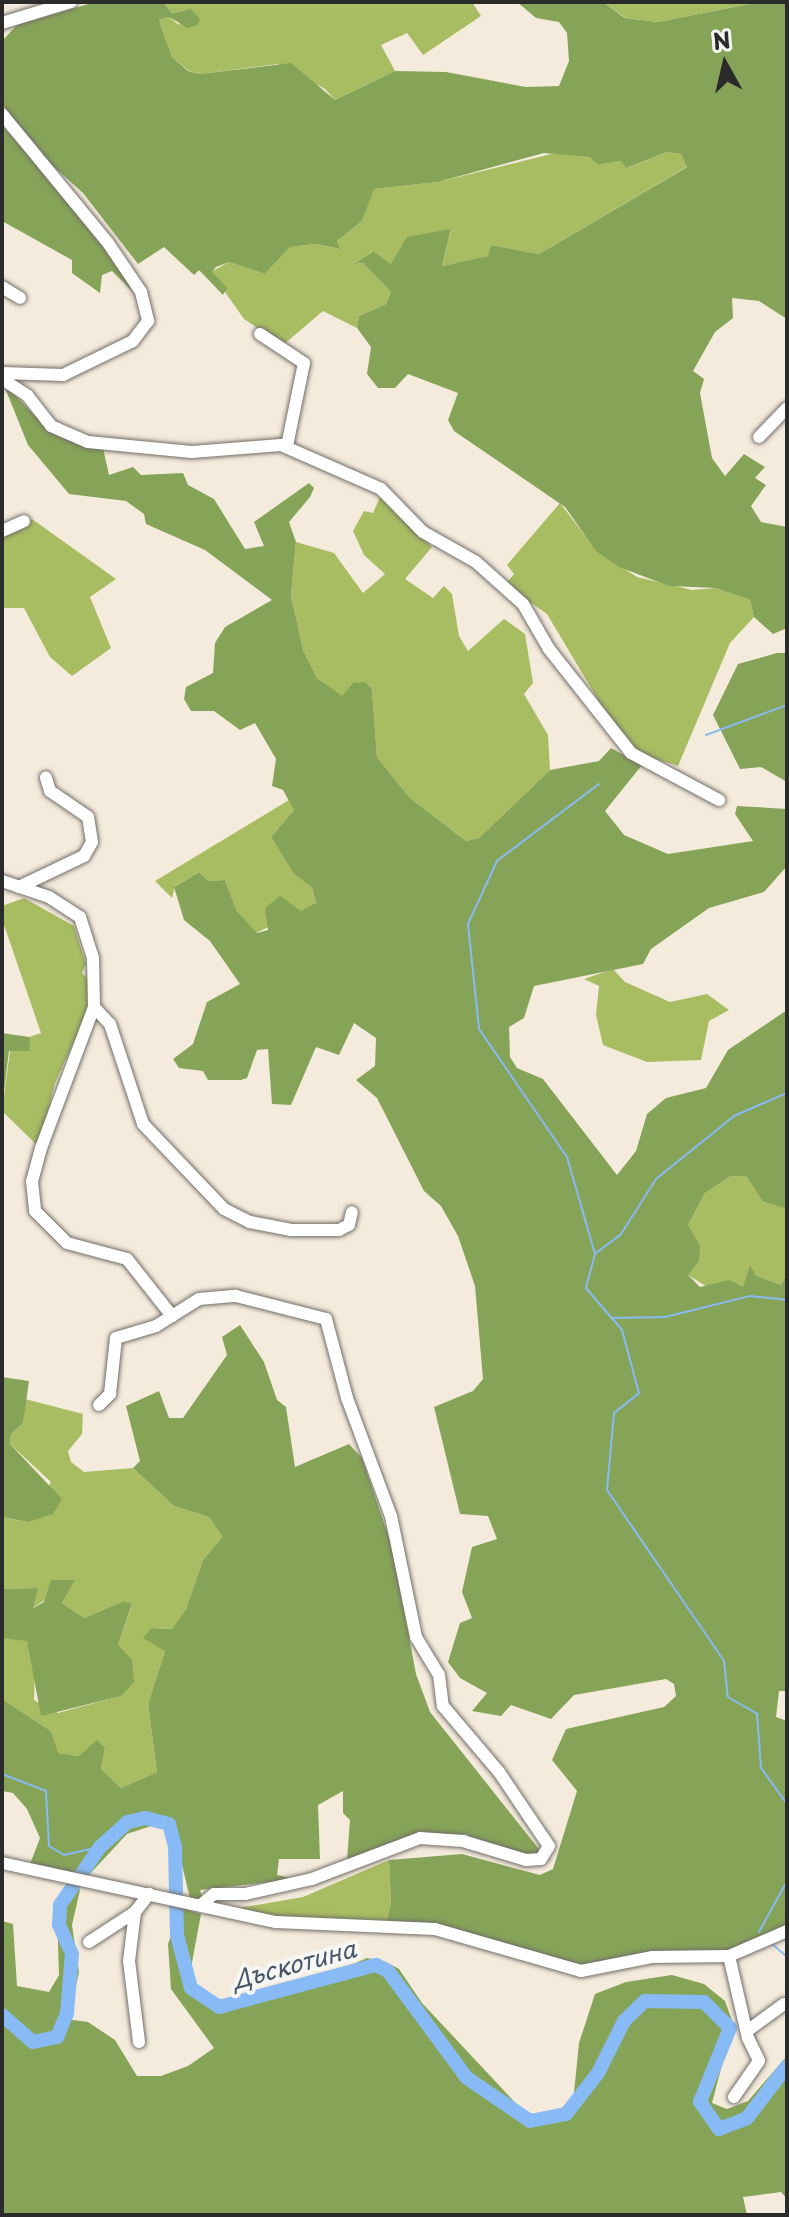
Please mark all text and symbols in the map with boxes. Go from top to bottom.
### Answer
text: N [711,22,733,57]
north arrow [685,24,765,104]
water label: Дъскотина [229,1934,359,1994]

